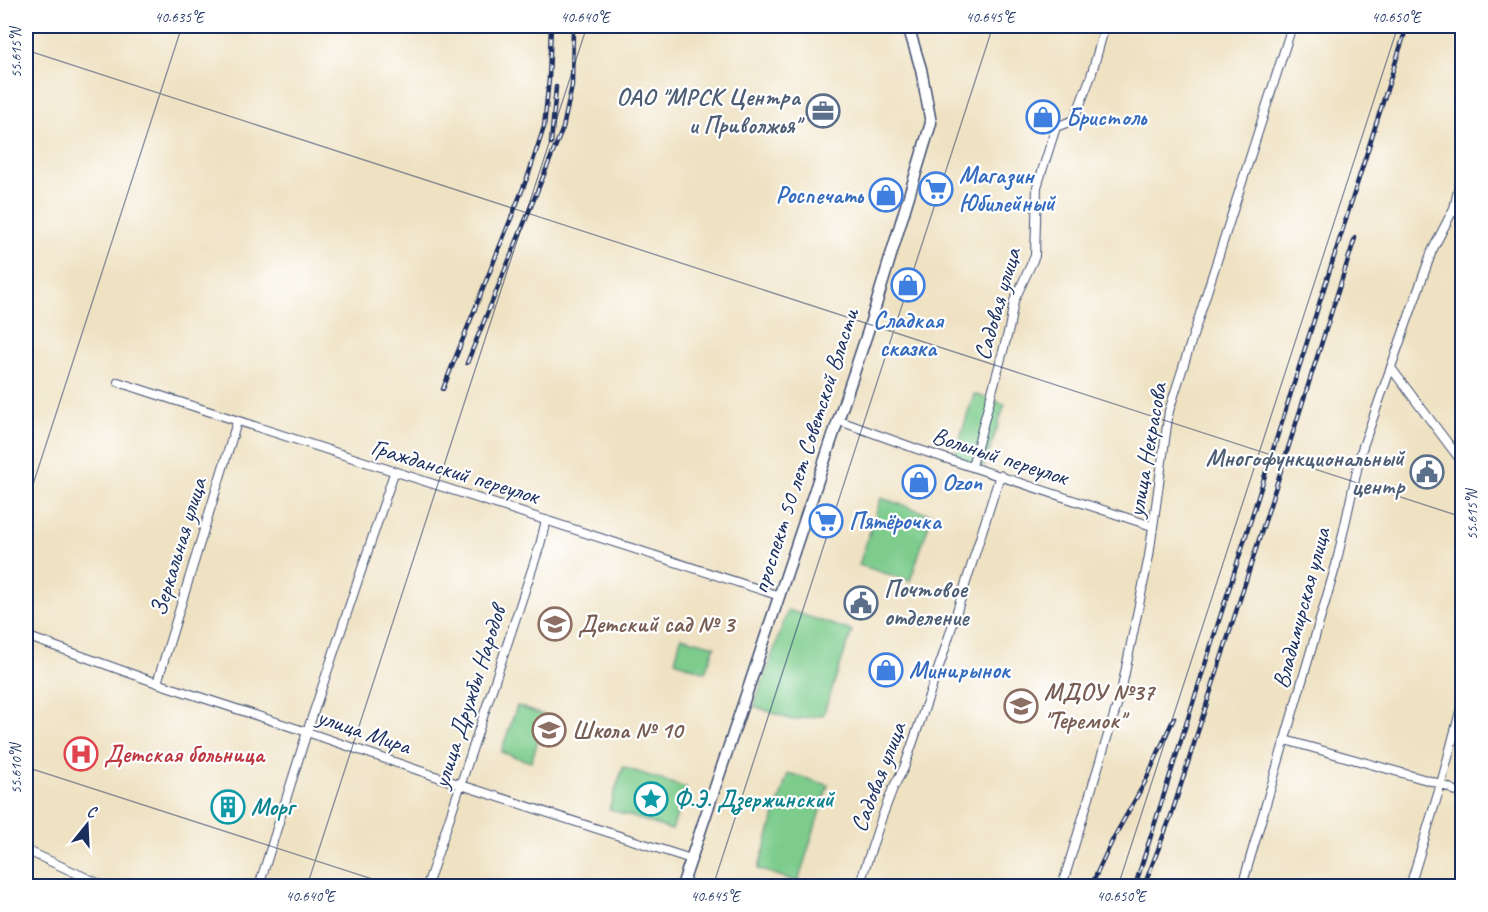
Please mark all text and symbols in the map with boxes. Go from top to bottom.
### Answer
text: 40.635°E [155,8,206,27]
text: 40.640°E [561,8,612,27]
text: 40.645°E [966,8,1017,27]
text: 40.650°E [1372,8,1423,27]
text: 55.615°N [7,25,26,78]
place label: ОАО "МРСК Центра и Приволжья" [616,82,805,140]
office icon: ОАО "МРСК Центра и Приволжья" [805,93,841,129]
shop icon: Бристоль [1025,99,1061,135]
place label: Бристоль [1066,102,1148,132]
place label: Магазин Юбилейный [959,160,1057,218]
supermarket icon: Магазин Юбилейный [918,171,954,207]
shop icon: Роспечать [868,177,904,213]
place label: Роспечать [776,180,865,210]
street label: Садовая улица [967,243,1028,363]
shop icon: Сладкая сказка [890,267,926,303]
street label: проспект 50 лет Советской Власти [745,304,866,597]
place label: Сладкая сказка [873,305,945,363]
street label: улица Некрасова [1120,379,1174,521]
street label: Вольный переулок [928,420,1074,493]
street label: Гражданский переулок [368,431,544,511]
place label: Многофункциональный центр [1206,443,1406,501]
public building icon: Многофункциональный центр [1409,454,1445,490]
shop icon: Ozon [901,464,937,500]
place label: Ozon [942,467,983,497]
street label: Зеркальная улица [143,473,214,620]
text: 55.615°N [1463,487,1482,540]
supermarket icon: Пятёрочка [808,503,844,539]
place label: Пятёрочка [849,506,942,536]
street label: Владимирская улица [1265,523,1337,692]
place label: Почтовое отделение [884,574,970,632]
public building icon: Почтовое отделение [843,585,879,621]
street label: улица Дружбы Народов [425,598,514,794]
school or university icon: Детский сад № 3 [537,606,573,642]
place label: Детский сад № 3 [578,609,736,639]
shop icon: Минирынок [868,652,904,688]
place label: Минирынок [909,655,1012,685]
place label: МДОУ №37 "Теремок" [1044,677,1156,735]
school or university icon: МДОУ №37 "Теремок" [1003,688,1039,724]
street label: улица Мира [312,700,416,761]
school or university icon: Школа № 10 [531,712,567,748]
place label: Школа № 10 [572,715,684,745]
street label: Садовая улица [843,716,913,836]
hospital icon: Детская больница [63,736,99,772]
place label: Детская больница [104,739,267,769]
text: 55.610°N [7,741,26,794]
place icon: Ф.Э. Дзержинский [633,781,669,817]
place label: Ф.Э. Дзержинский [674,784,835,815]
building icon: Морг [210,789,246,825]
place label: Морг [251,792,297,822]
north arrow [57,795,117,855]
text: С [84,801,100,823]
text: 40.640°E [286,887,337,906]
text: 40.645°E [691,887,742,906]
text: 40.650°E [1097,887,1148,906]

